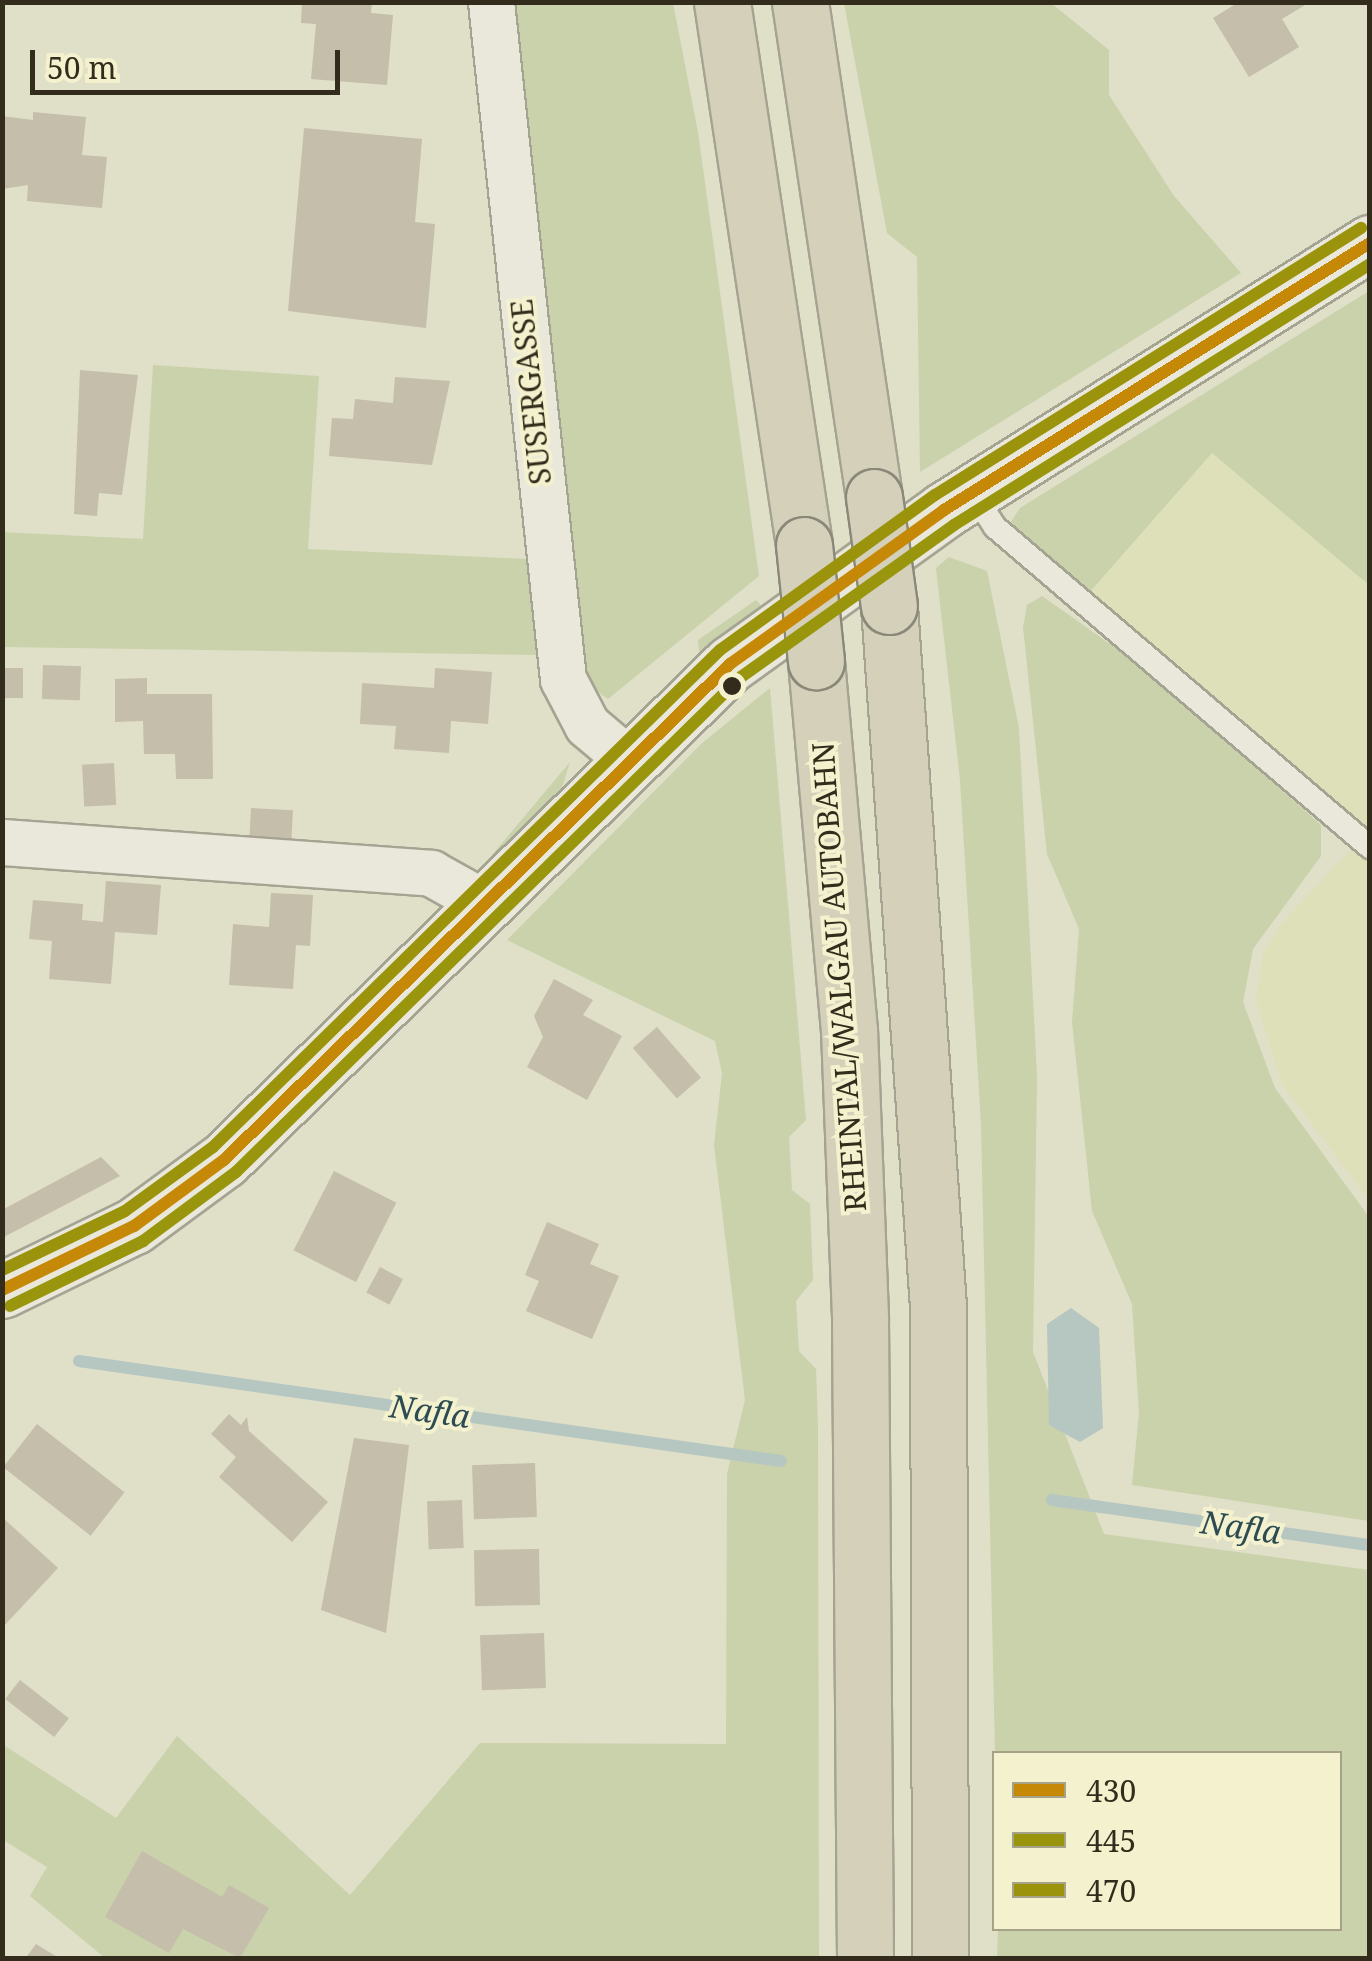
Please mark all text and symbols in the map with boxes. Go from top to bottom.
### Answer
scale bar [35,30,345,92]
text: 50 m [47,47,117,88]
street label: SUSERGASSE [503,298,559,486]
unlabelled marker [722,676,742,696]
street label: RHEINTAL/WALGAU AUTOBAHN [805,741,873,1213]
water label: Nafla [387,1386,473,1436]
water label: Nafla [1198,1502,1284,1552]
legend [992,1751,1342,1931]
text: 430 [1086,1770,1136,1811]
text: 445 [1086,1820,1136,1861]
text: 470 [1086,1870,1136,1911]

